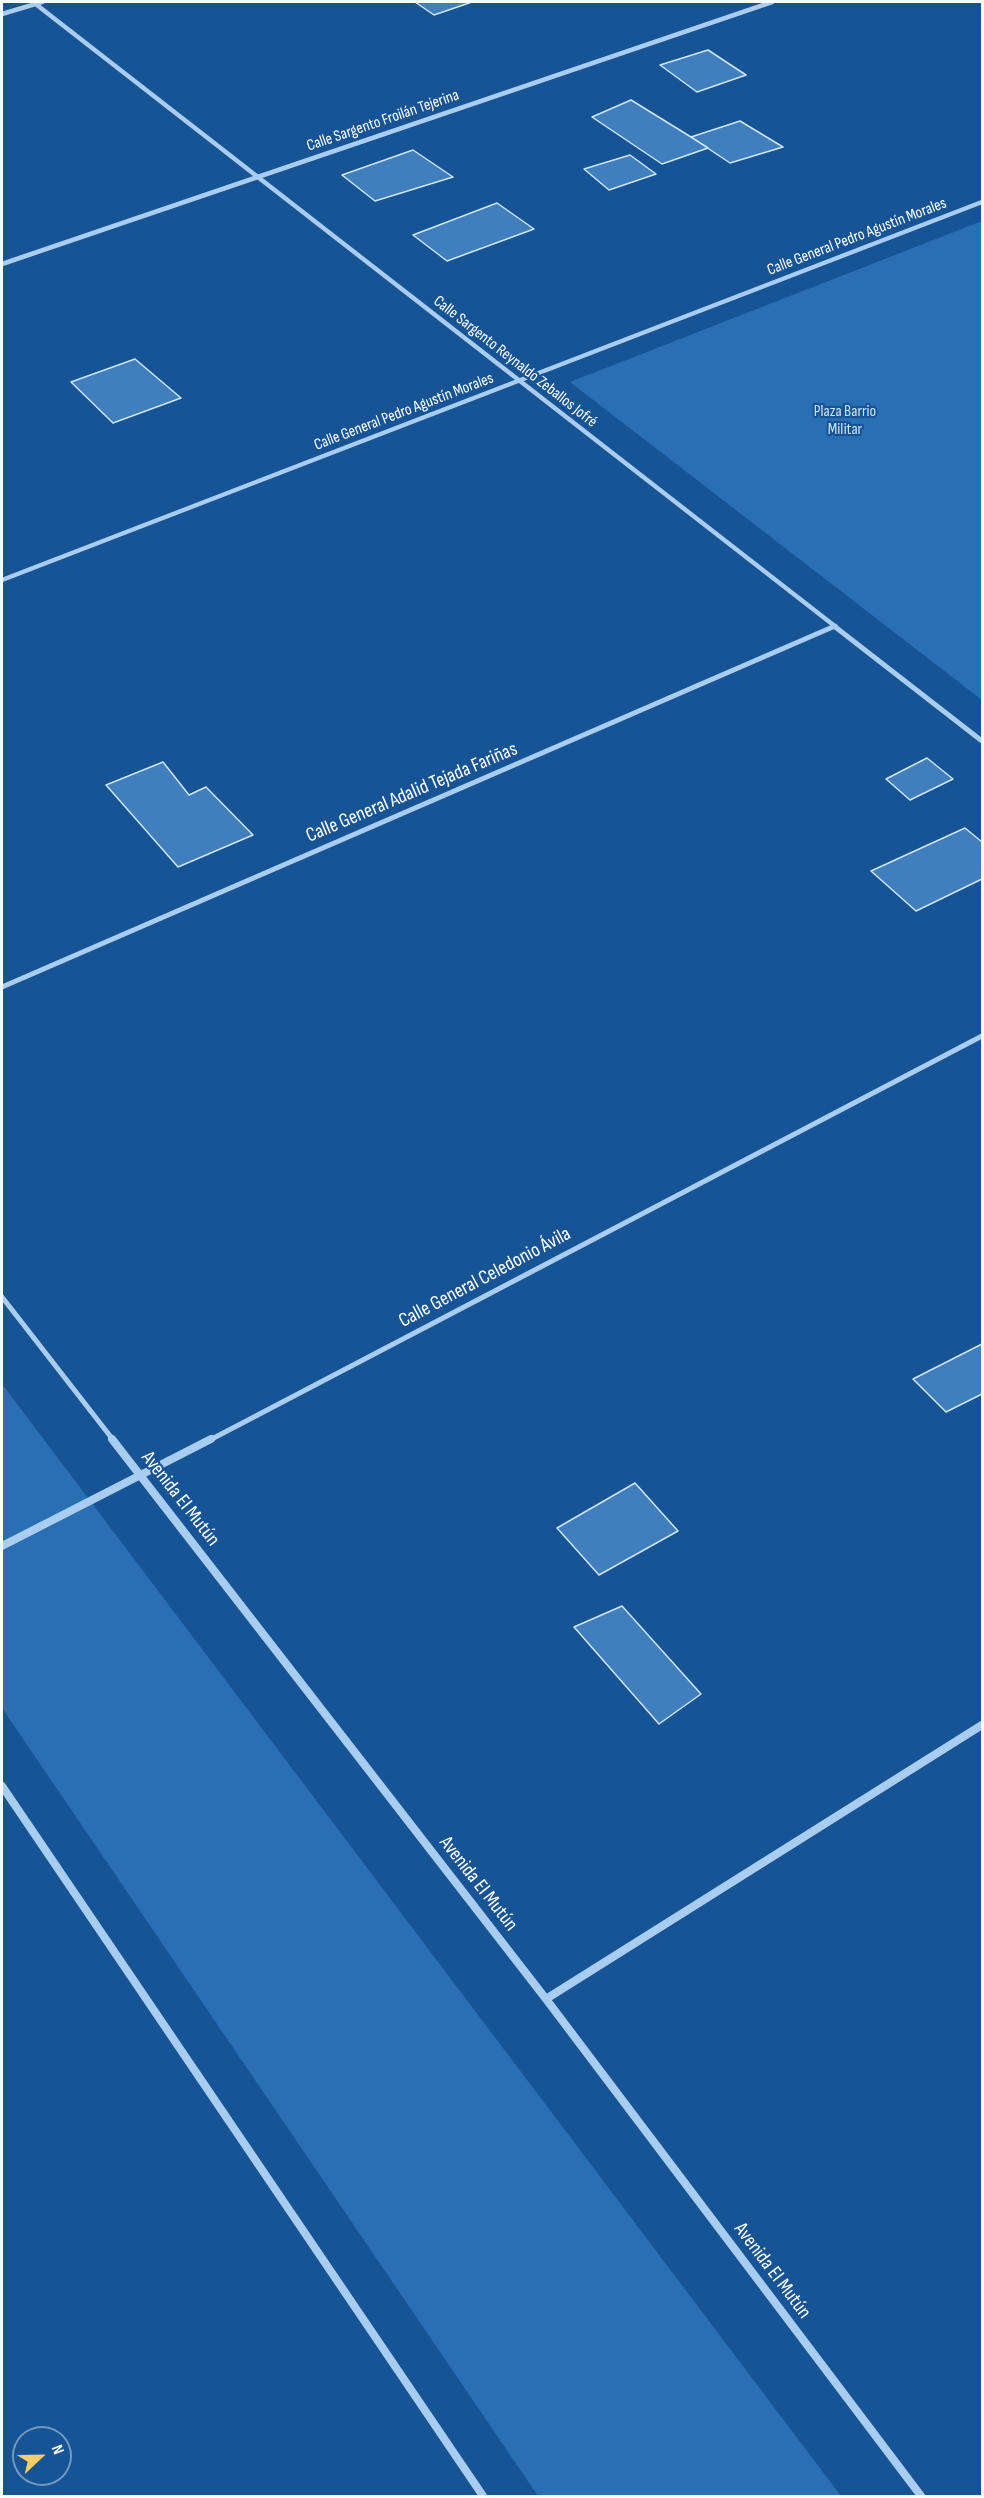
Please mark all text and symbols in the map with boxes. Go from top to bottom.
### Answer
street label: Calle Sargento Froilán Tejerina [304,86,462,156]
street label: Calle General Pedro Agustín Morales [765,194,949,280]
street label: Calle Sargento Reynaldo Zeballos Jofré [429,292,601,432]
street label: Calle General Pedro Agustín Morales [312,369,496,455]
park label: Plaza Barrio Militar [814,402,876,440]
street label: Calle General Adalid Tejada Fariñas [303,738,521,848]
street label: Calle General Celedonio Ávila [395,1222,575,1334]
street label: Avenida El Mutún [136,1447,224,1551]
street label: Avenida El Mutún [434,1832,522,1936]
street label: Avenida El Mutún [728,2218,816,2324]
north arrow [12,2426,72,2486]
text: N [47,2442,68,2457]

